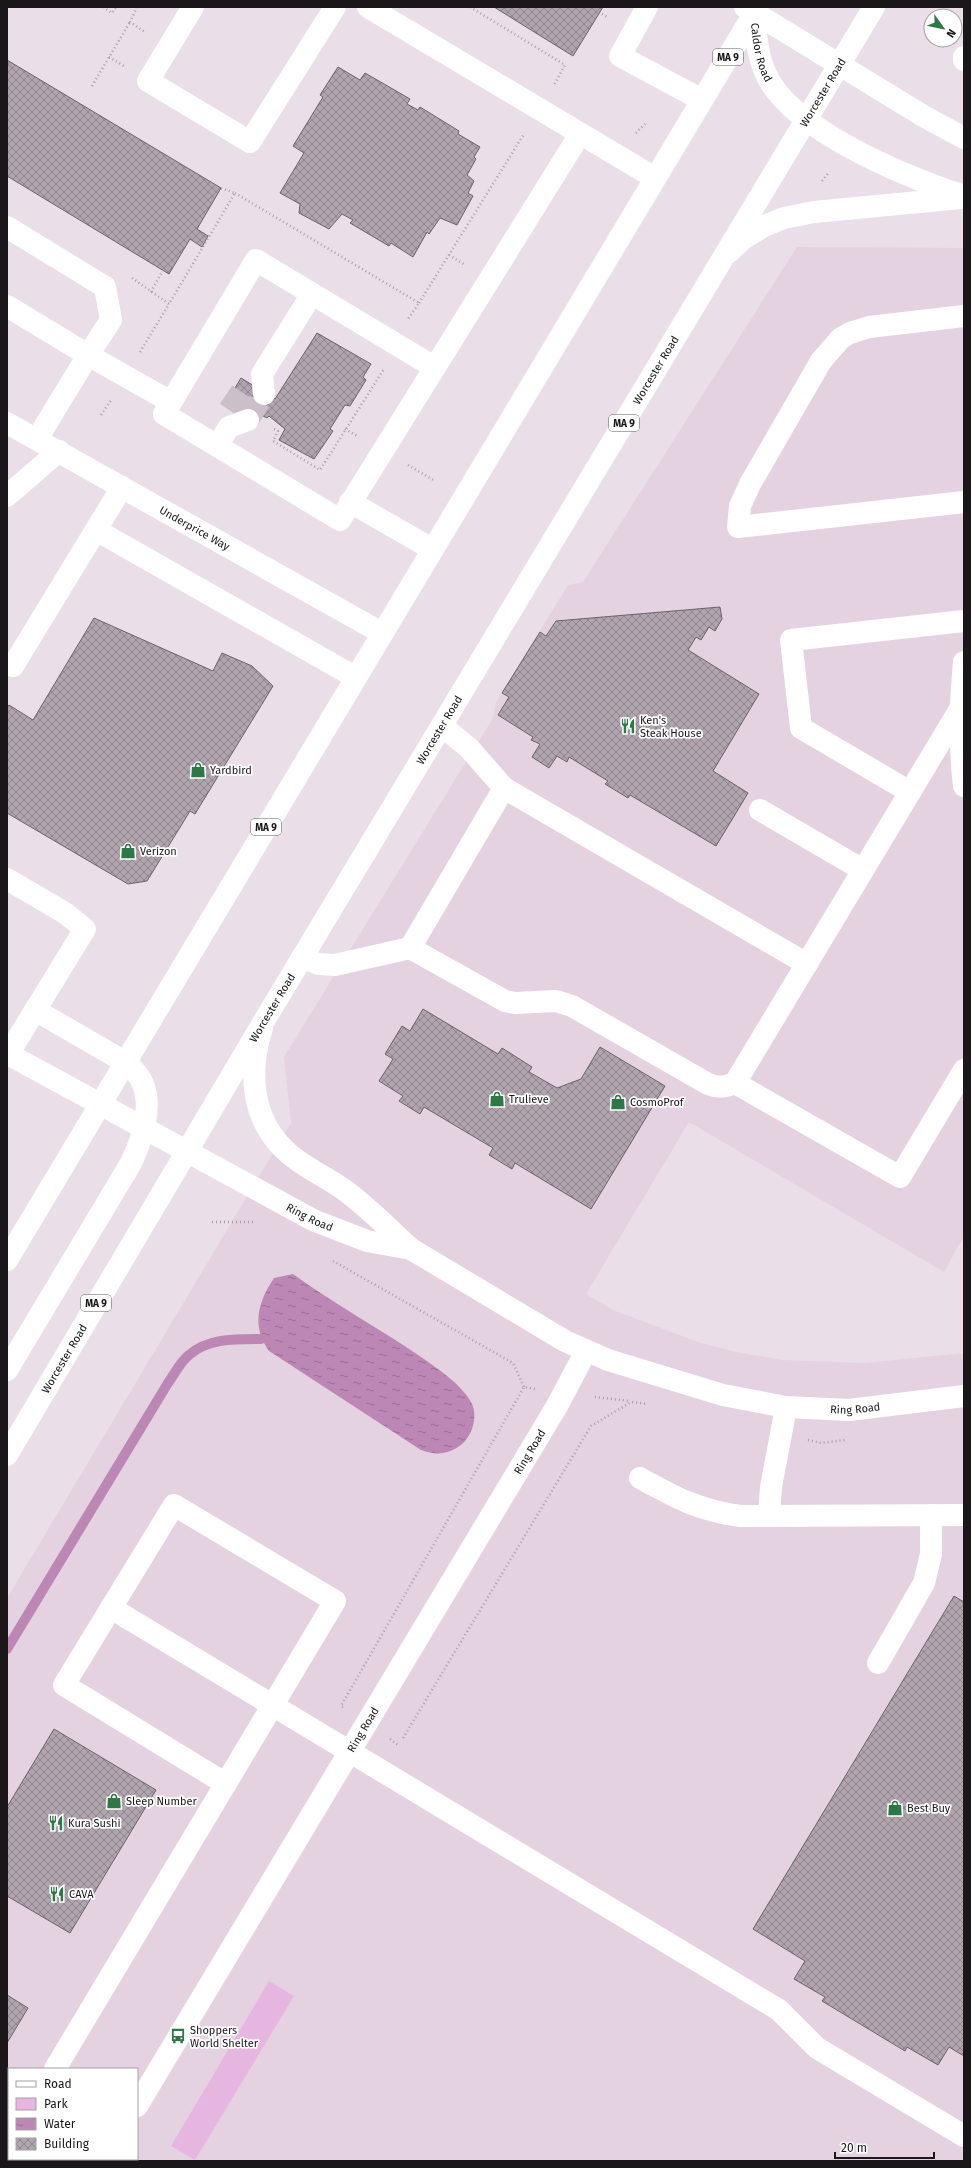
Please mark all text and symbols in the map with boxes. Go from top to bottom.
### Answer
north arrow [923,8,963,48]
street label: Caldor Road [748,22,775,84]
text: N [944,27,958,40]
road number: MA 9 [713,49,743,65]
street label: Worcester Road [797,56,849,129]
street label: Worcester Road [630,334,682,407]
road number: MA 9 [609,415,639,431]
street label: Underprice Way [157,504,232,554]
street label: Worcester Road [414,694,465,767]
place label: Ken's Steak House [640,714,702,740]
restaurant icon: Ken's Steak House [619,717,637,735]
shop icon: Yardbird [189,761,207,779]
place label: Yardbird [210,764,252,777]
road number: MA 9 [251,819,281,835]
shop icon: Verizon [119,842,137,860]
place label: Verizon [140,845,177,858]
street label: Worcester Road [247,971,298,1045]
shop icon: Trulieve [488,1090,506,1108]
place label: Trulieve [509,1093,549,1106]
shop icon: CosmoProf [609,1093,627,1111]
place label: CosmoProf [630,1096,685,1109]
street label: Ring Road [284,1201,335,1234]
road number: MA 9 [81,1295,111,1311]
street label: Worcester Road [39,1322,90,1396]
street label: Ring Road [830,1400,881,1417]
street label: Ring Road [511,1427,548,1477]
street label: Ring Road [345,1705,382,1755]
shop icon: Sleep Number [105,1792,123,1810]
place label: Sleep Number [126,1795,197,1808]
shop icon: Best Buy [886,1799,904,1817]
place label: Best Buy [907,1802,951,1815]
restaurant icon: Kura Sushi [47,1814,65,1832]
place label: Kura Sushi [68,1817,121,1830]
restaurant icon: CAVA [48,1885,66,1903]
place label: CAVA [69,1888,94,1901]
place label: Shoppers World Shelter [190,2024,259,2050]
bus stop icon: Shoppers World Shelter [169,2027,187,2045]
legend [8,2068,138,2160]
text: Road [44,2077,72,2091]
text: Park [44,2097,68,2111]
text: Water [44,2117,76,2131]
scale bar [835,2134,934,2160]
text: Building [44,2137,90,2151]
text: 20 m [841,2141,867,2155]

